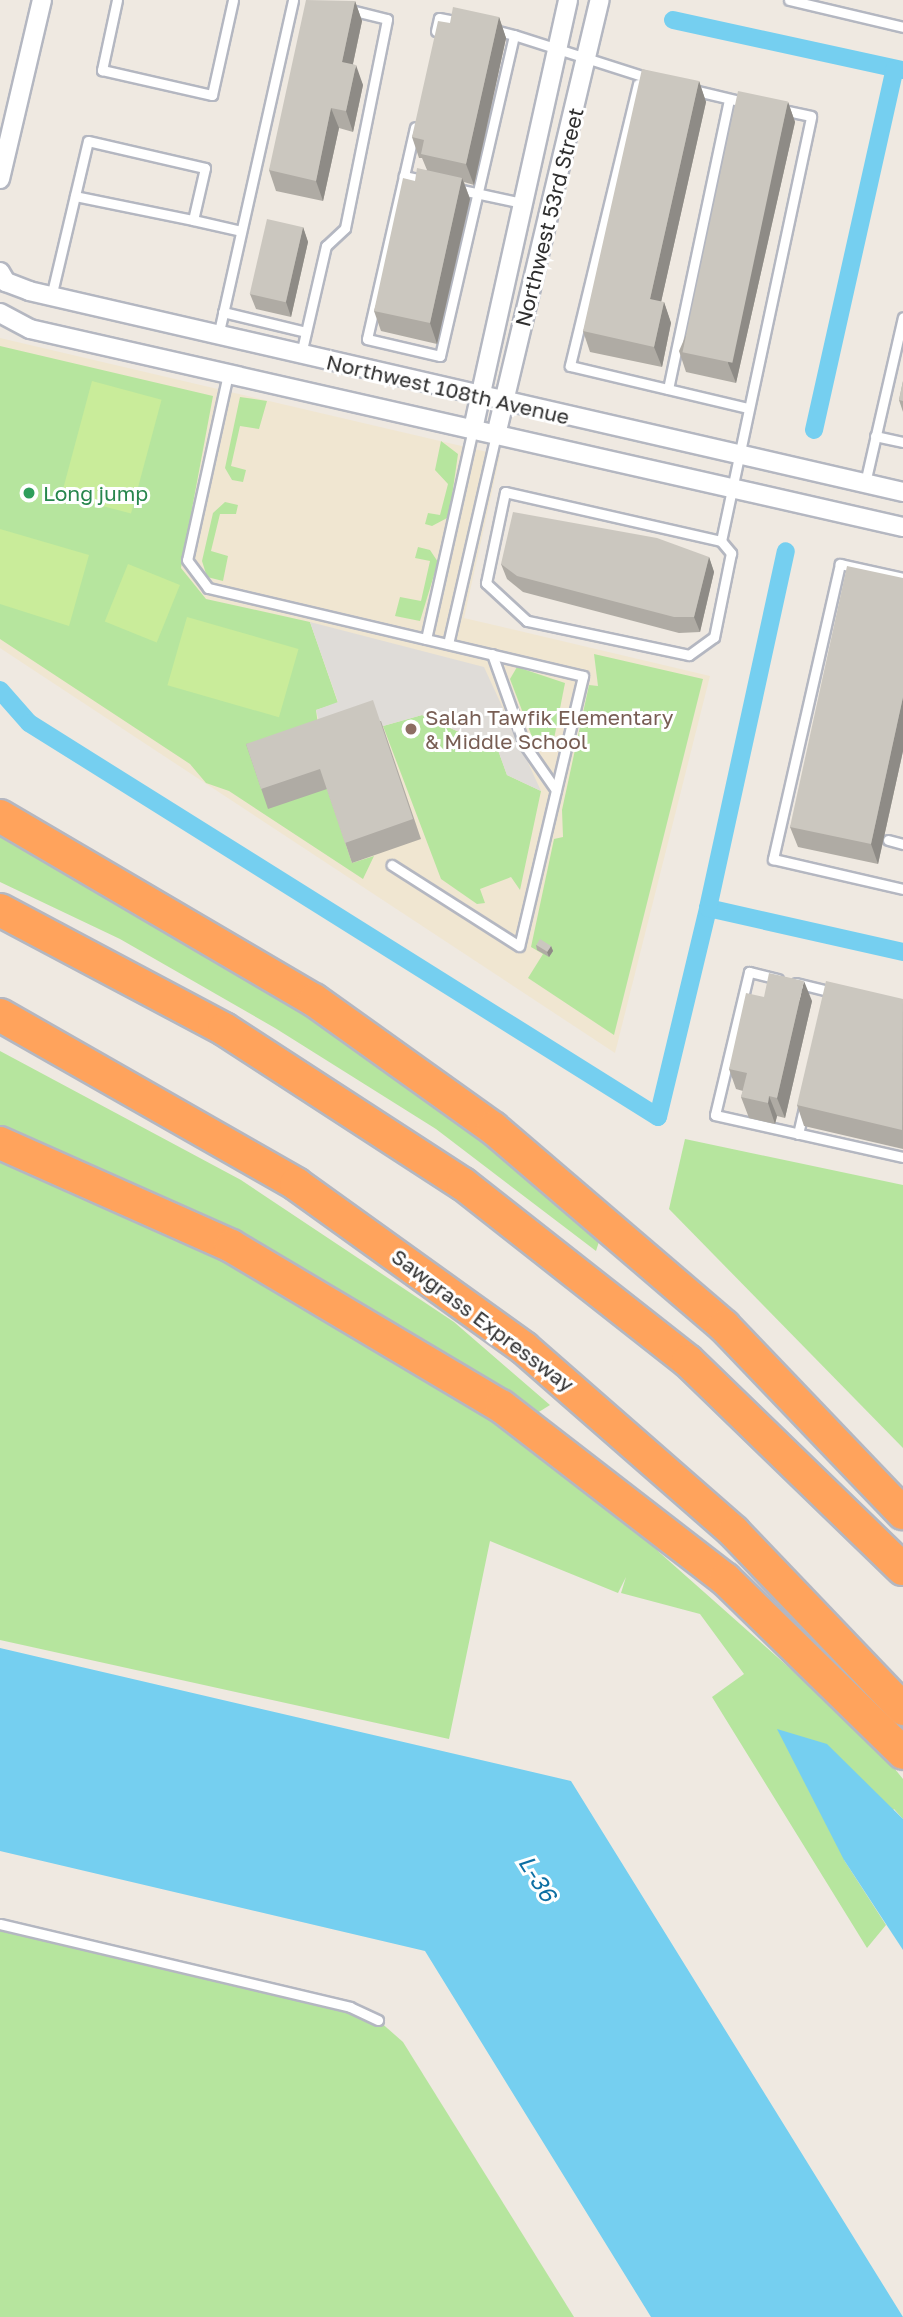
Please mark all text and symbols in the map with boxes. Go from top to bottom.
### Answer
street label: Northwest 53rd Street [510,105,588,329]
street label: Northwest 108th Avenue [324,349,572,429]
place label: Long jump [43,480,148,506]
marker: Long jump [21,485,37,501]
place label: Salah Tawfik Elementary & Middle School [425,704,673,754]
marker: Salah Tawfik Elementary & Middle School [403,721,419,737]
street label: Sawgrass Expressway [387,1243,579,1397]
water label: L-36 [513,1850,563,1906]

